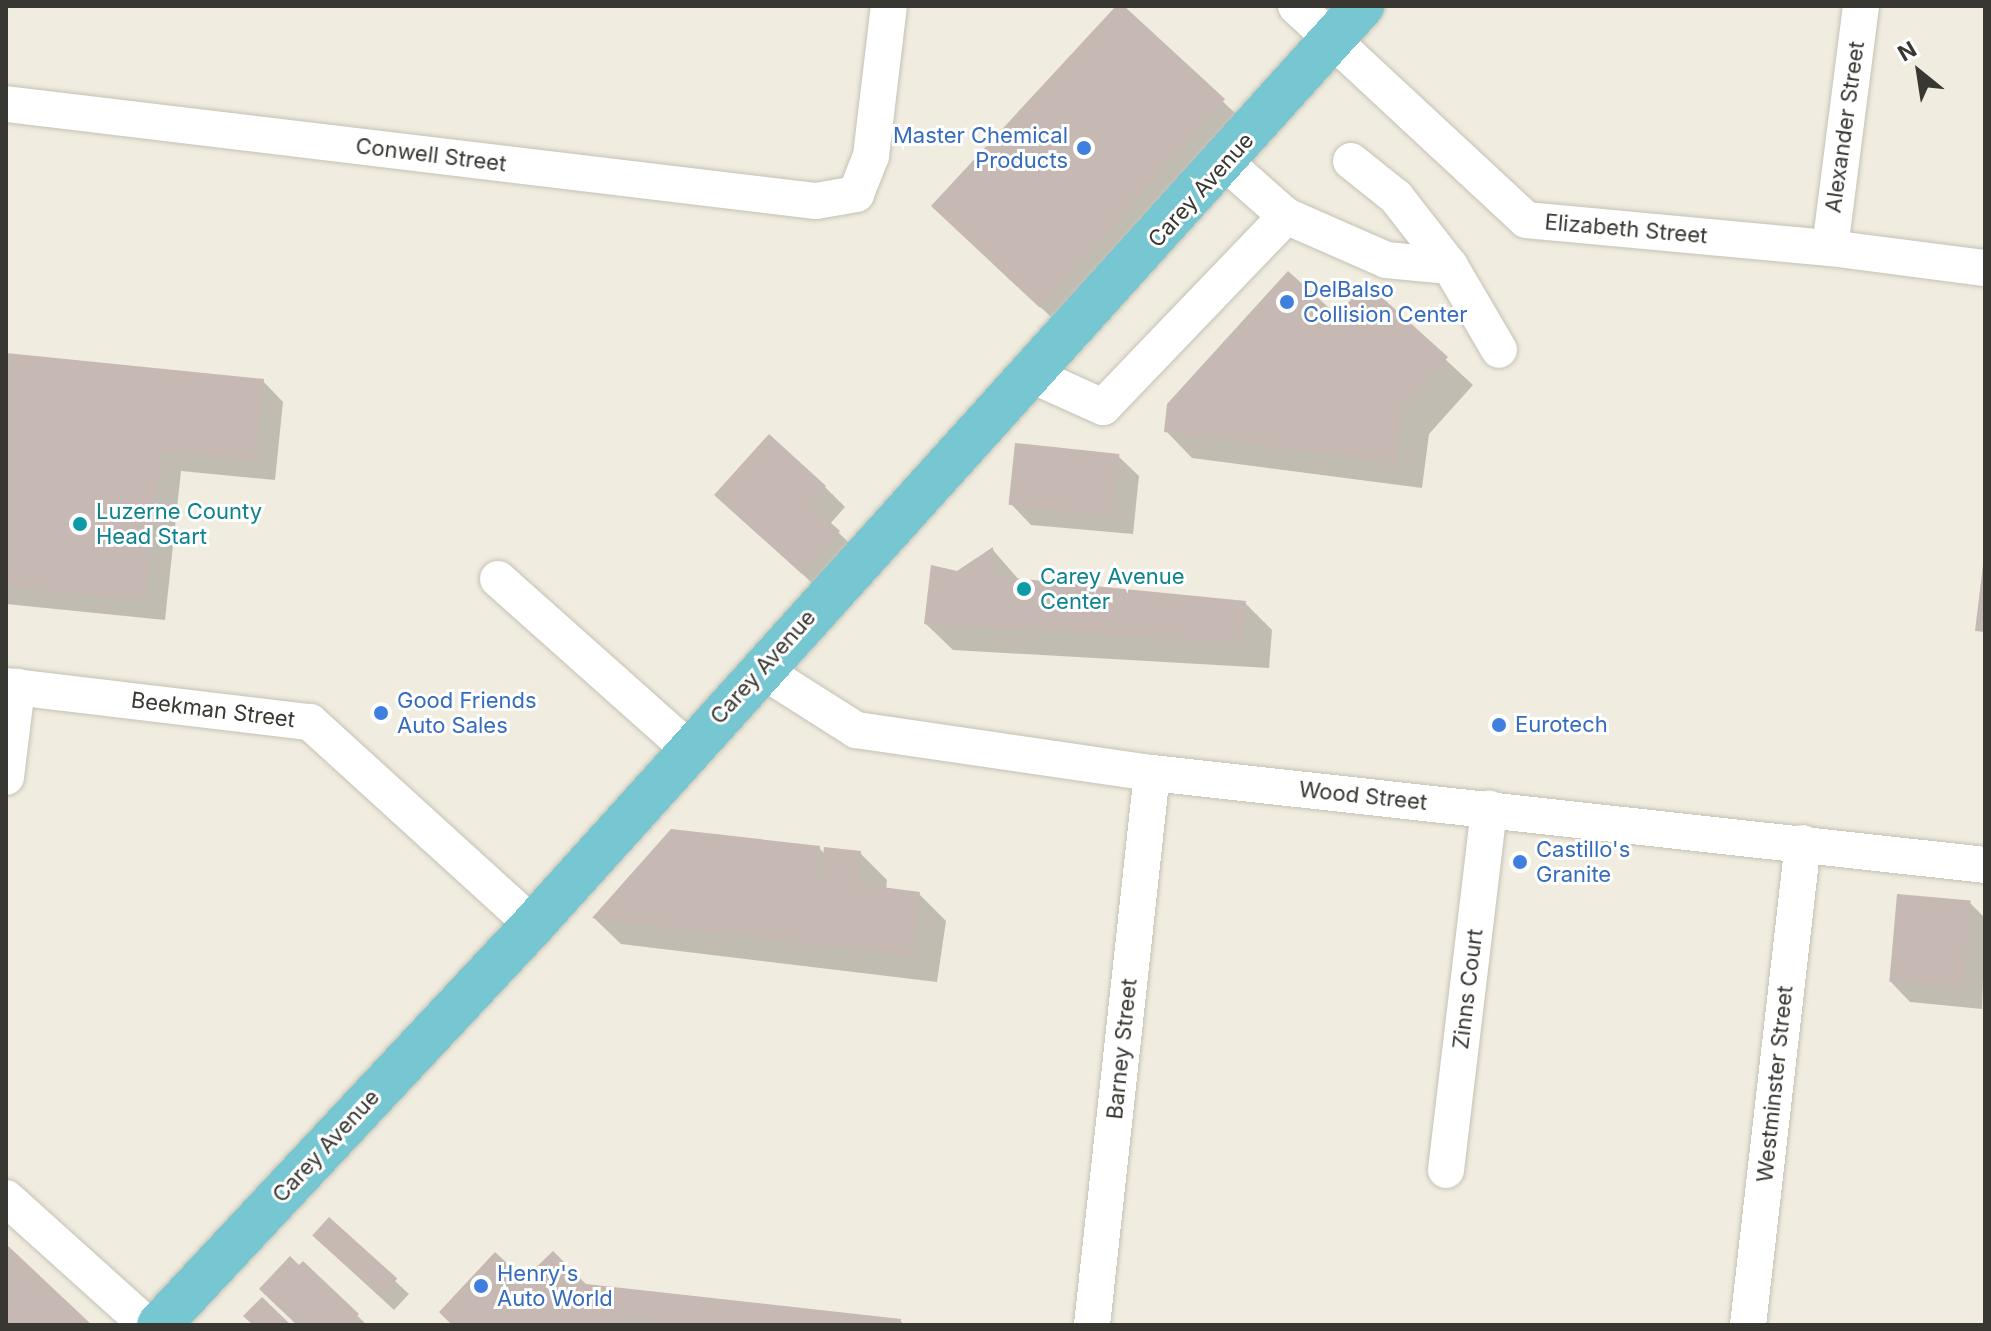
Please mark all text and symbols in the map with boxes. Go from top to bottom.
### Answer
north arrow [1879,32,1959,112]
text: N [1893,36,1921,67]
street label: Alexander Street [1820,39,1870,215]
place label: Master Chemical Products [893,122,1068,174]
street label: Carey Avenue [1143,127,1259,253]
street label: Conwell Street [354,133,508,177]
marker: Master Chemical Products [1075,139,1093,157]
street label: Elizabeth Street [1544,209,1708,249]
place label: DelBalso Collision Center [1303,276,1468,328]
marker: DelBalso Collision Center [1278,293,1296,311]
place label: Luzerne County Head Start [96,498,262,550]
marker: Luzerne County Head Start [71,515,89,533]
place label: Carey Avenue Center [1040,563,1185,614]
marker: Carey Avenue Center [1015,580,1033,598]
street label: Carey Avenue [705,604,821,730]
street label: Beekman Street [130,687,296,733]
place label: Good Friends Auto Sales [397,687,537,738]
marker: Good Friends Auto Sales [372,704,390,722]
place label: Eurotech [1515,712,1608,738]
marker: Eurotech [1490,716,1508,734]
street label: Wood Street [1298,776,1428,816]
place label: Castillo's Granite [1536,836,1630,888]
marker: Castillo's Granite [1511,853,1529,871]
street label: Zinns Court [1448,927,1488,1051]
street label: Barney Street [1101,977,1143,1121]
street label: Westminster Street [1752,984,1798,1184]
street label: Carey Avenue [267,1084,385,1208]
place label: Henry's Auto World [497,1260,613,1312]
marker: Henry's Auto World [472,1277,490,1295]

